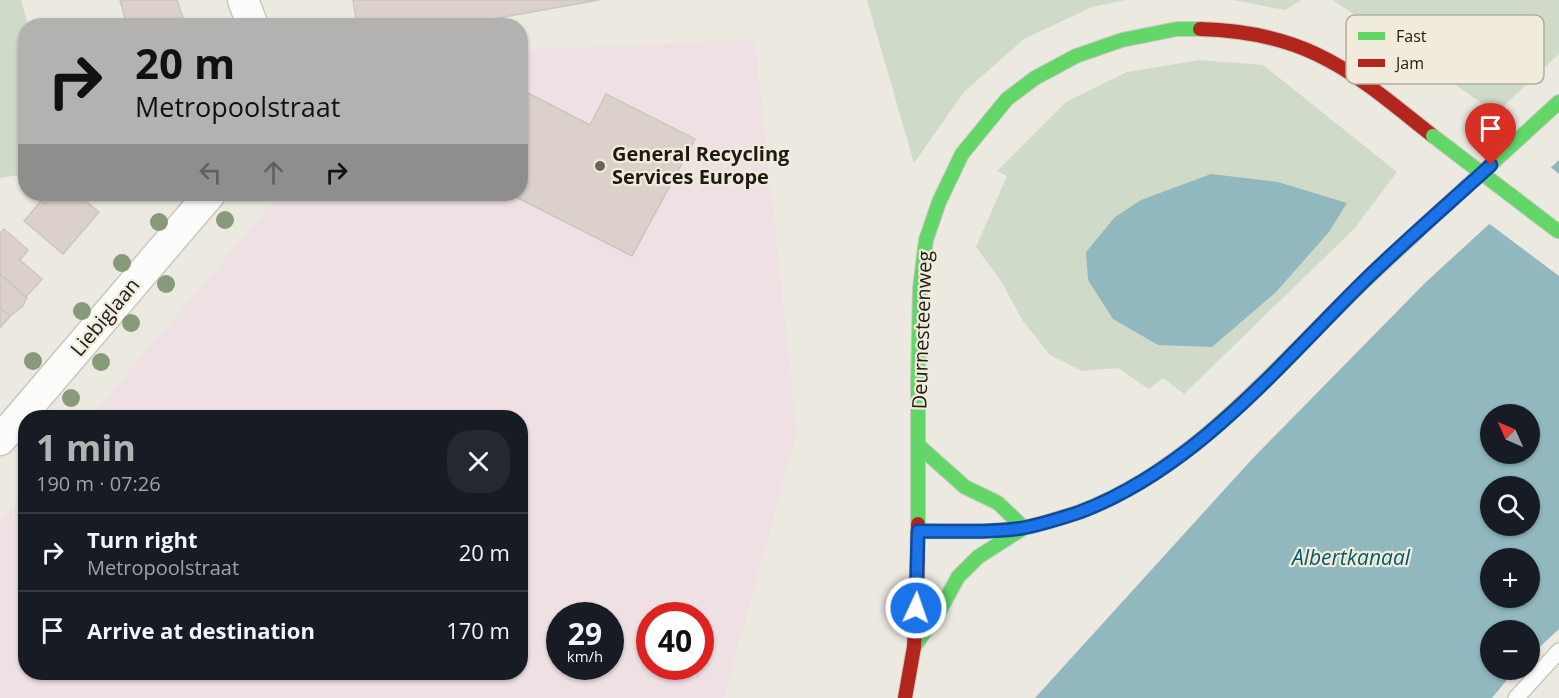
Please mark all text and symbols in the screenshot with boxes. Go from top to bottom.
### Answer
legend [1346,15,1544,84]
text: Fast [1396,25,1427,47]
text: 20 m [135,34,235,91]
icon: right [36,42,114,120]
text: Jam [1394,52,1424,74]
text: Metropoolstraat [135,88,340,125]
pin [1465,103,1516,165]
icon: arrive [1474,112,1507,145]
place label: General Recycling Services Europe [612,140,790,190]
icon: left [194,156,227,189]
icon: ahead [257,156,290,189]
icon: right [320,156,353,189]
marker: General Recycling Services Europe [593,159,607,173]
street label: Deurnesteenweg [905,250,938,410]
street label: Liebiglaan [64,272,145,362]
north arrow [1480,404,1540,464]
map controls [1480,404,1540,680]
text: 1 min [36,423,136,472]
button: close [447,430,510,493]
text: 190 m · 07:26 [36,470,161,497]
button: search [1480,476,1540,536]
text: Turn right [87,524,198,554]
icon: right [36,536,69,569]
text: 20 m [459,537,510,567]
water label: Albertkanaal [1290,543,1411,571]
button: + [1480,548,1540,608]
text: Metropoolstraat [87,554,239,581]
position arrow [884,576,948,640]
speed limit sign: 40 [636,602,714,680]
text: 29 [568,613,602,654]
icon: arrive [36,614,69,647]
text: Arrive at destination [87,615,315,645]
text: 170 m [446,615,510,645]
button: − [1480,620,1540,680]
text: km/h [567,646,603,666]

